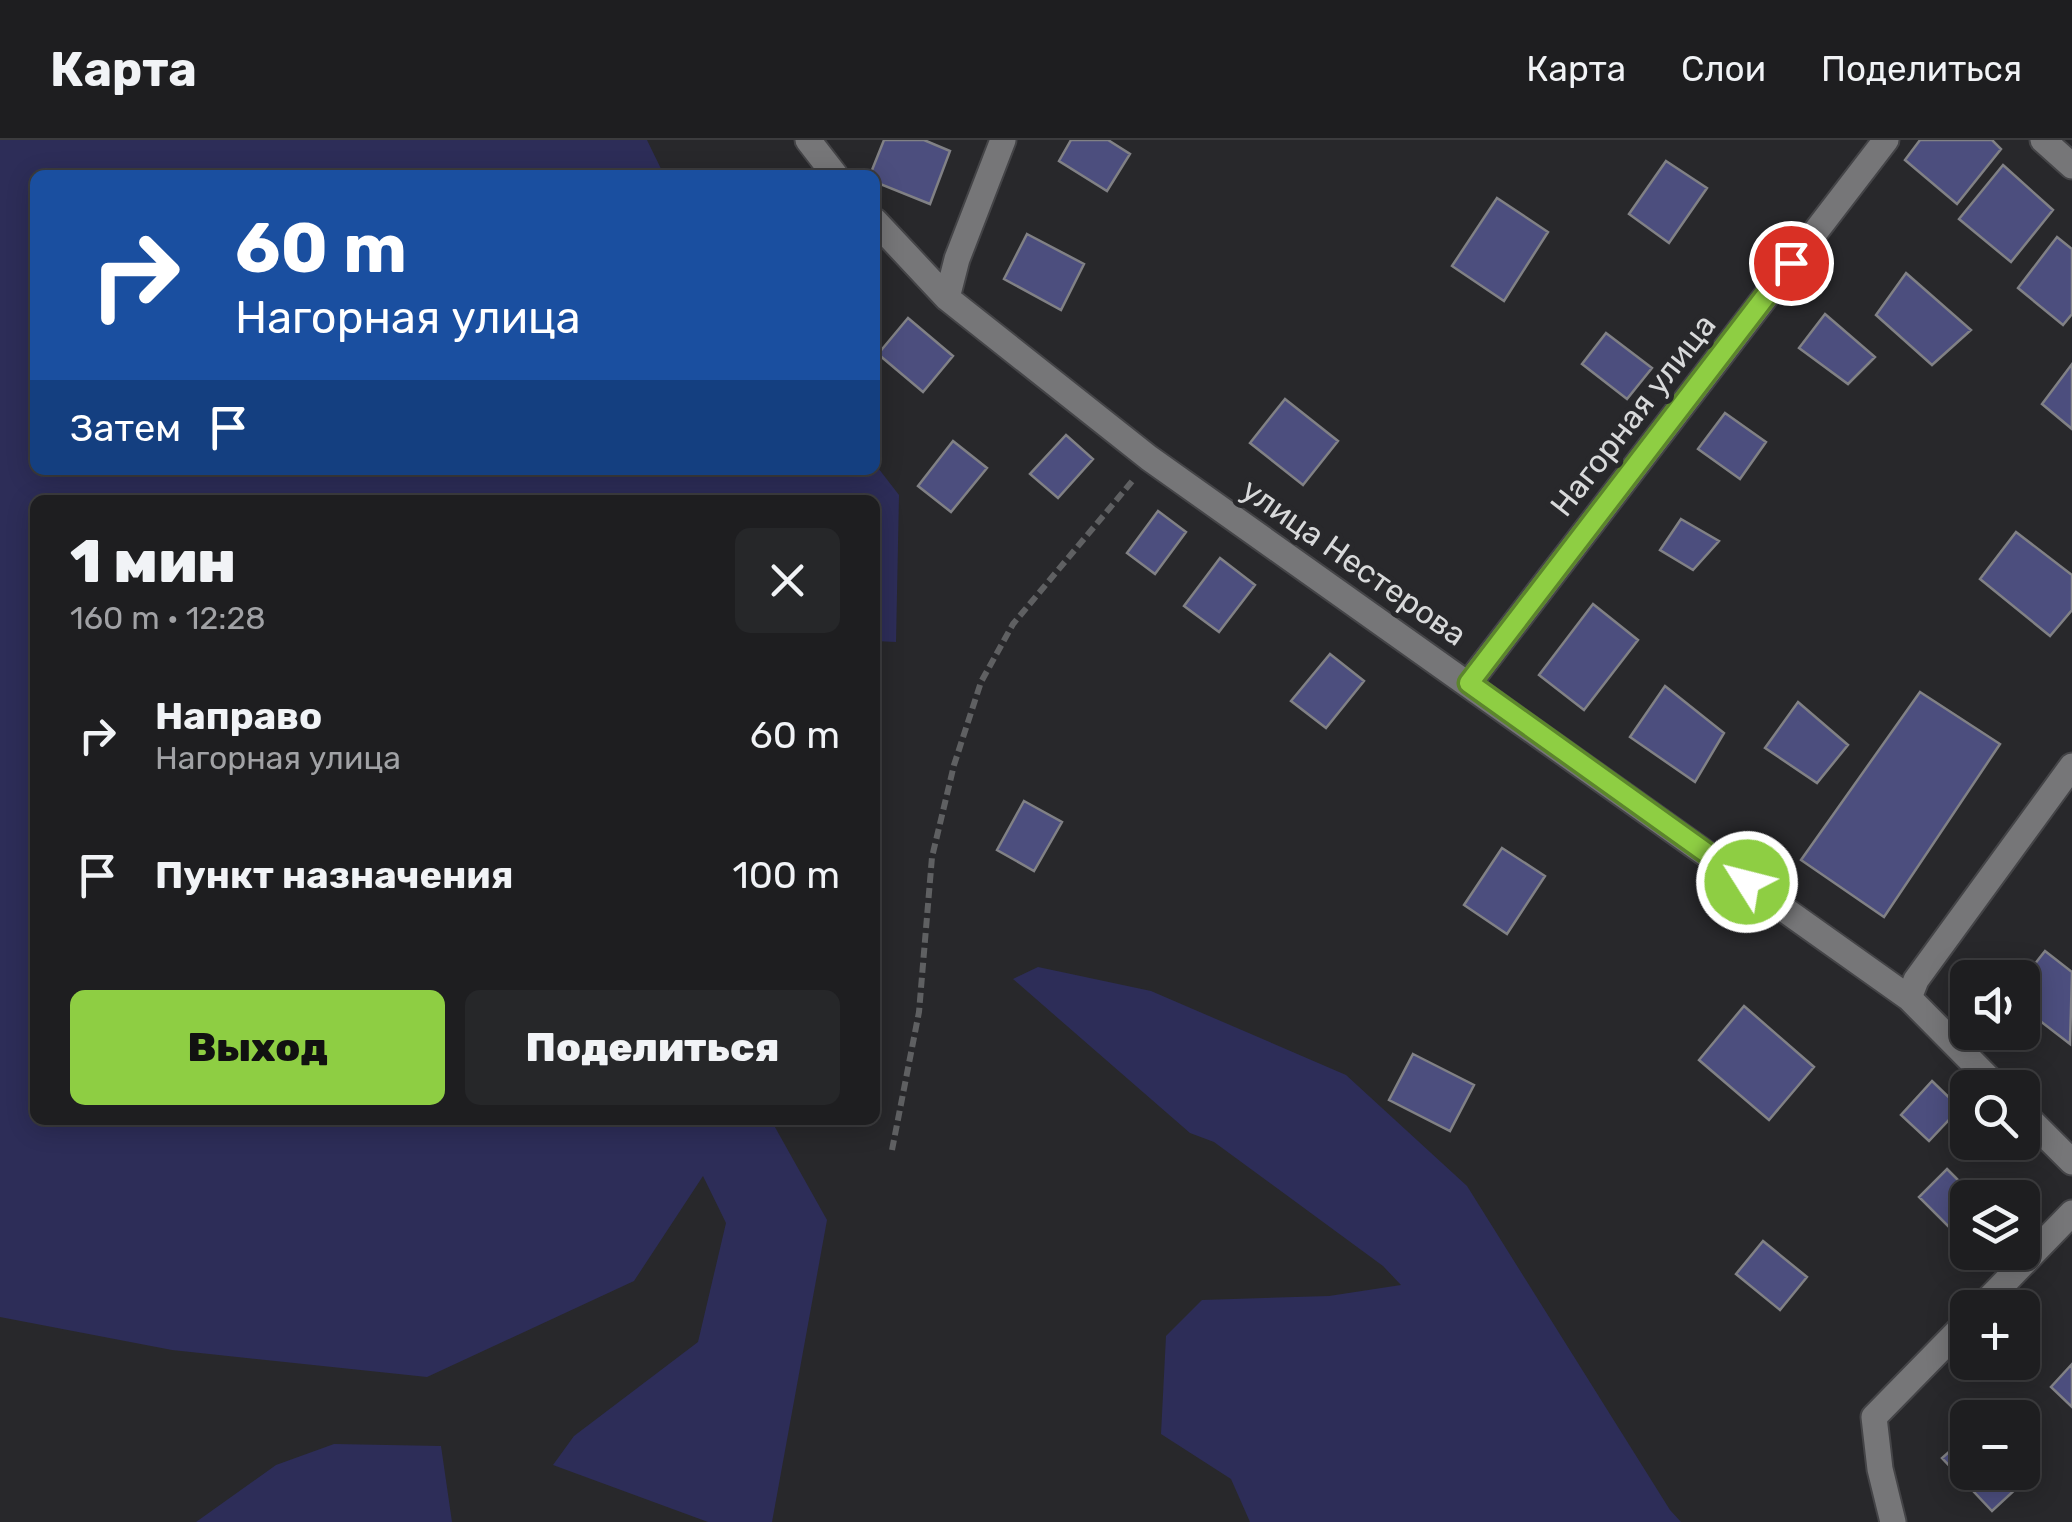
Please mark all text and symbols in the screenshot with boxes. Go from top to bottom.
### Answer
text: Карта [50,41,197,98]
text: Карта [1526,48,1626,90]
text: Слои [1681,48,1766,90]
text: Поделиться [1821,48,2022,90]
text: 60 m [235,207,407,290]
icon: right [70,210,200,340]
pin [1749,221,1834,306]
icon: arrive [1764,236,1819,291]
text: Нагорная улица [235,291,581,344]
street label: Нагорная улица [1542,306,1724,524]
icon: arrive [201,400,256,455]
text: Затем [70,405,181,451]
street label: улица Нестерова [1234,470,1474,654]
text: 1 мин [70,526,236,597]
button: close [735,528,840,633]
text: 160 m · 12:28 [70,599,266,637]
text: Направо [155,693,322,739]
icon: right [70,708,125,763]
text: 60 m [750,712,840,758]
text: Нагорная улица [155,739,401,777]
position arrow [1695,830,1799,934]
icon: arrive [70,848,125,903]
text: Пункт назначения [155,852,514,898]
text: 100 m [732,852,840,898]
map controls [1950,960,2040,1490]
button: sound [1950,960,2040,1050]
button: Выход [70,990,445,1105]
button: Поделиться [465,990,840,1105]
button: search [1950,1070,2040,1160]
button: layers [1950,1180,2040,1270]
button: + [1950,1290,2040,1380]
button: − [1950,1400,2040,1490]

